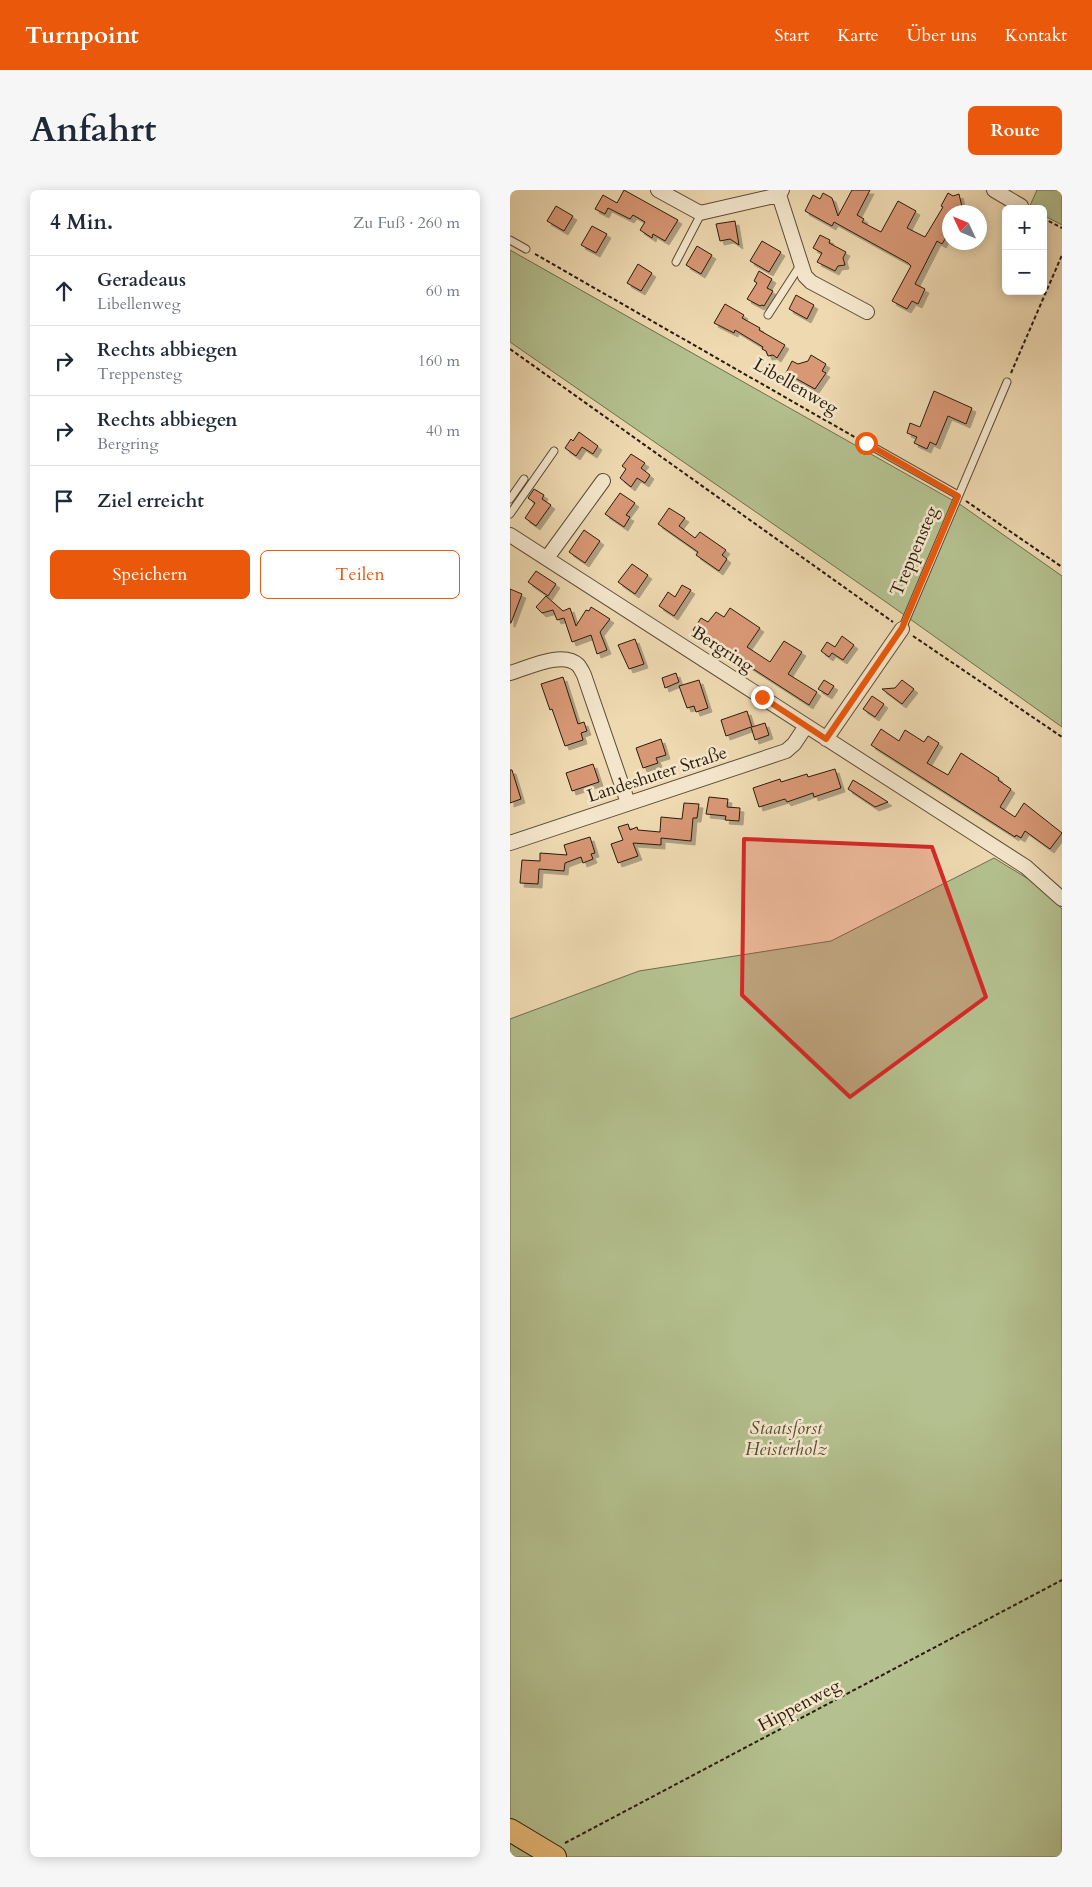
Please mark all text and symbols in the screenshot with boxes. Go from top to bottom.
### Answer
text: Turnpoint [25,19,139,52]
text: Start [774,23,809,48]
text: Karte [837,23,879,48]
text: Über uns [907,23,977,48]
text: Kontakt [1005,23,1067,48]
text: Anfahrt [30,106,156,154]
button: Route [968,106,1062,155]
north arrow [942,205,987,250]
map controls [1002,205,1047,295]
button: + [1002,205,1047,250]
text: 4 Min. [50,208,113,237]
text: Zu Fuß · 260 m [353,212,460,234]
button: − [1002,250,1047,295]
text: Geradeaus [97,267,186,293]
icon: ahead [50,277,78,305]
text: 60 m [426,280,460,302]
text: Libellenweg [97,293,181,315]
text: Rechts abbiegen [97,337,238,363]
icon: right [50,347,78,375]
text: 160 m [418,350,460,372]
street label: Libellenweg [749,352,844,421]
text: Treppensteg [97,363,182,385]
text: Rechts abbiegen [97,407,238,433]
icon: right [50,417,78,445]
text: 40 m [426,420,460,442]
route start [855,432,878,455]
text: Bergring [97,433,158,455]
icon: arrive [50,487,78,515]
text: Ziel erreicht [97,488,204,514]
street label: Treppensteg [884,502,945,600]
button: Speichern [50,550,250,599]
button: Teilen [260,550,460,599]
street label: Bergring [687,620,759,679]
route end [751,686,774,709]
street label: Landeshuter Straße [584,740,730,809]
park label: Staatsforst Heisterholz [745,1416,827,1462]
street label: Hippenweg [753,1673,846,1738]

